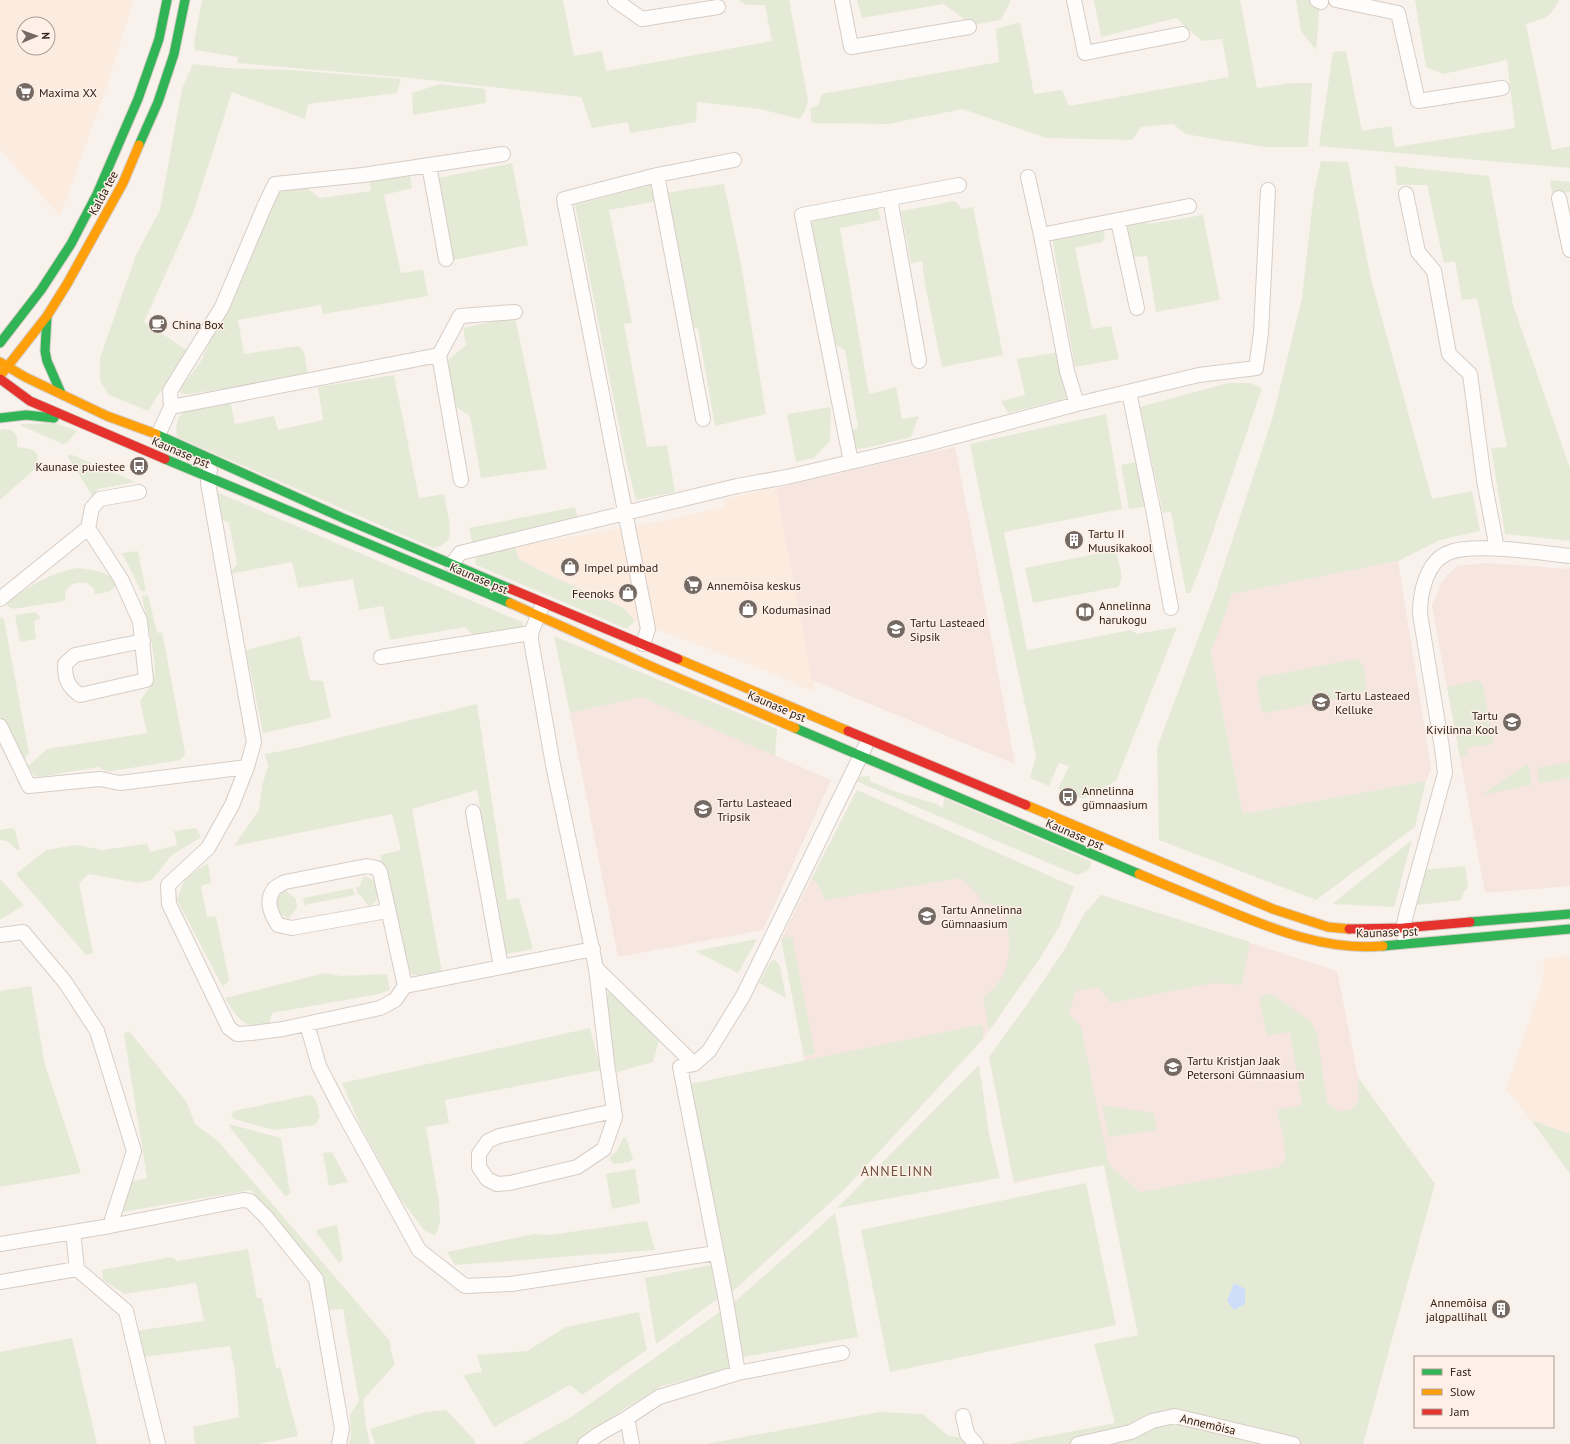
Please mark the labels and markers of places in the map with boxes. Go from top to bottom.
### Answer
supermarket icon: Maxima XX [14,81,36,103]
place label: Maxima XX [39,85,97,100]
cafe icon: China Box [147,313,169,335]
place label: China Box [172,317,224,332]
bus stop icon: Kaunase puiestee [128,455,150,477]
place label: Kaunase puiestee [35,459,125,474]
place label: Tartu II Muusikakool [1088,526,1153,555]
building icon: Tartu II Muusikakool [1063,529,1085,551]
shop icon: Impel pumbad [559,556,581,578]
place label: Impel pumbad [584,560,658,575]
supermarket icon: Annemõisa keskus [682,574,704,596]
place label: Annemõisa keskus [707,578,801,593]
shop icon: Feenoks [617,582,639,604]
place label: Feenoks [572,586,614,601]
shop icon: Kodumasinad [737,598,759,620]
place label: Annelinna harukogu [1099,598,1151,627]
library icon: Annelinna harukogu [1074,601,1096,623]
place label: Kodumasinad [762,602,831,617]
place label: Tartu Lasteaed Sipsik [910,615,985,644]
school or university icon: Tartu Lasteaed Sipsik [885,618,907,640]
place label: Tartu Lasteaed Kelluke [1335,688,1410,717]
school or university icon: Tartu Lasteaed Kelluke [1310,691,1332,713]
place label: Tartu Kivilinna Kool [1426,708,1498,737]
school or university icon: Tartu Kivilinna Kool [1501,711,1523,733]
place label: Annelinna gümnaasium [1082,783,1148,812]
bus stop icon: Annelinna gümnaasium [1057,786,1079,808]
place label: Tartu Lasteaed Tripsik [717,795,792,824]
school or university icon: Tartu Lasteaed Tripsik [692,798,714,820]
place label: Tartu Annelinna Gümnaasium [941,902,1022,931]
school or university icon: Tartu Annelinna Gümnaasium [916,905,938,927]
place label: Tartu Kristjan Jaak Petersoni Gümnaasium [1187,1053,1304,1082]
school or university icon: Tartu Kristjan Jaak Petersoni Gümnaasium [1162,1056,1184,1078]
place label: Annemõisa jalgpallihall [1426,1295,1487,1324]
building icon: Annemõisa jalgpallihall [1490,1298,1512,1320]

